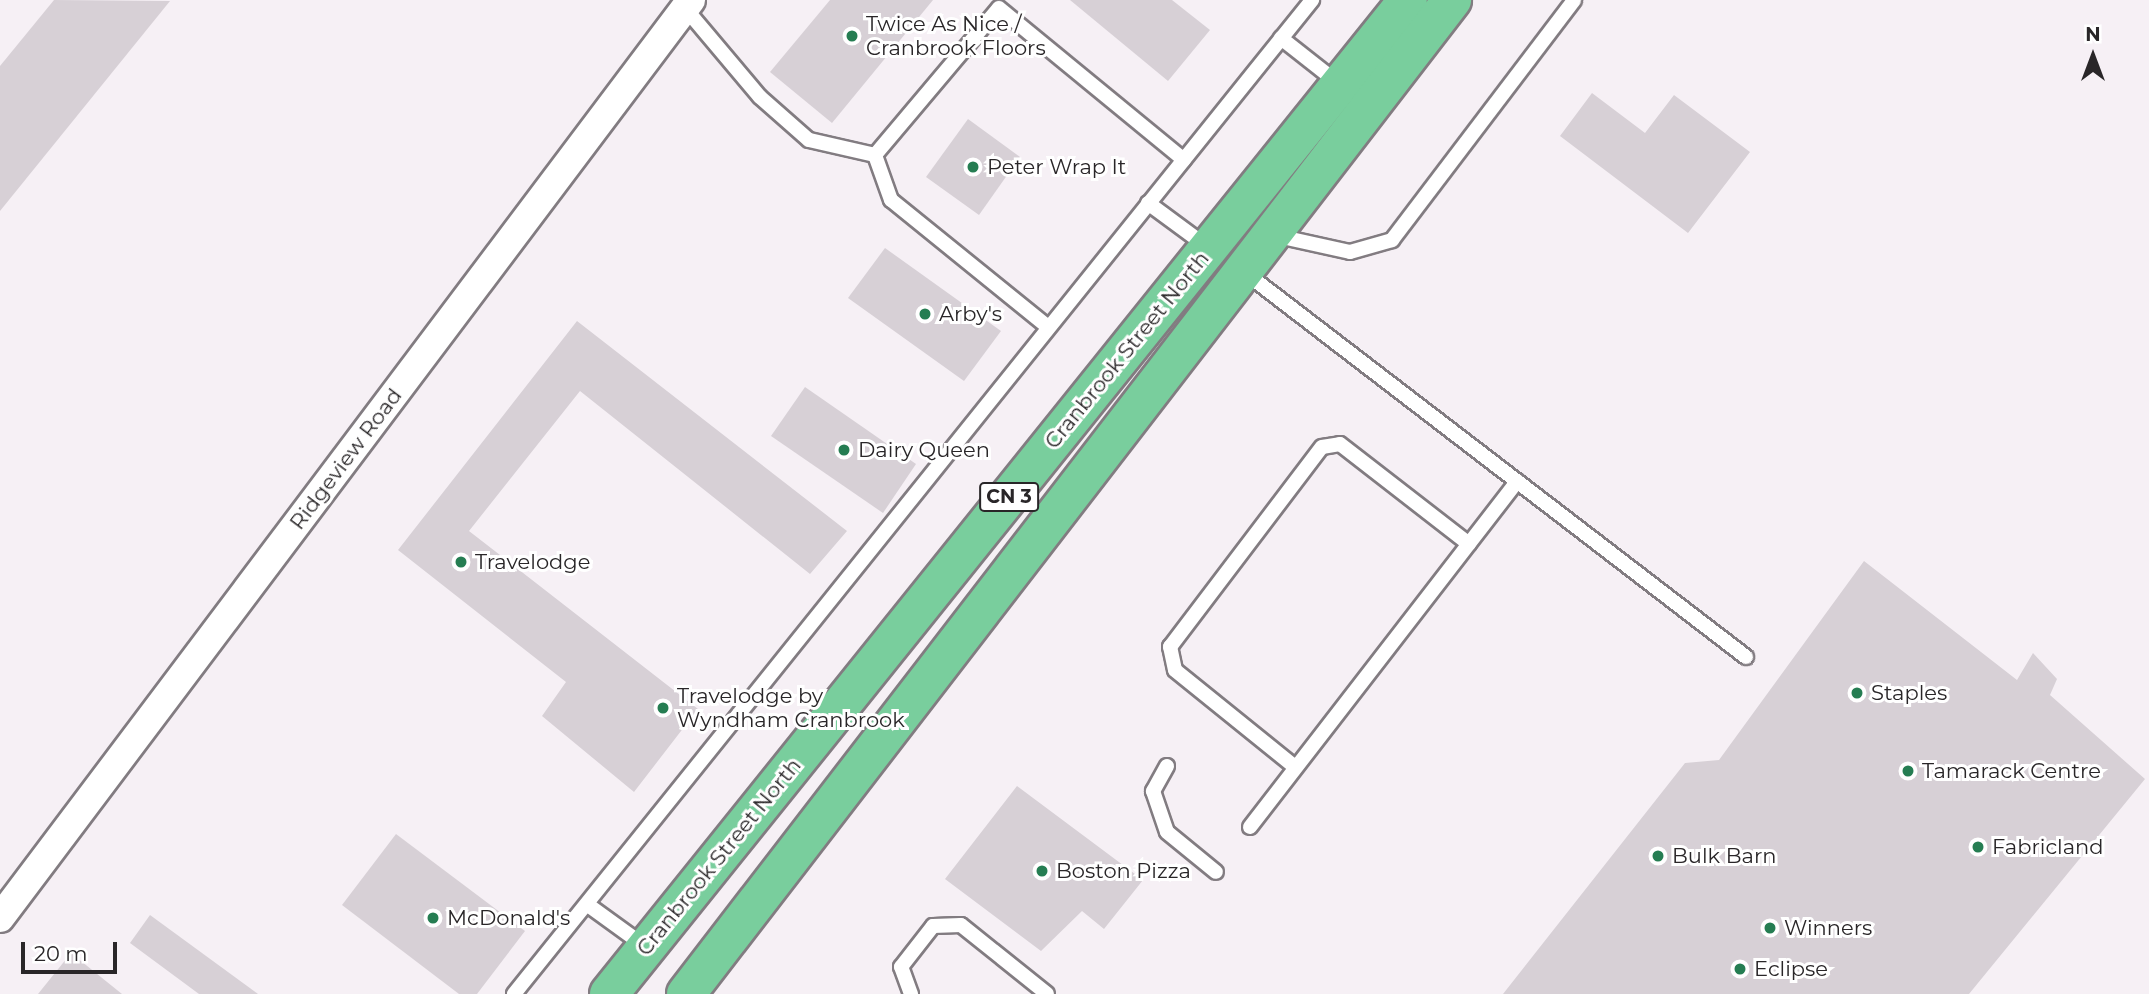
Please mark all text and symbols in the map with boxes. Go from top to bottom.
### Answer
place label: Twice As Nice / Cranbrook Floors [866,11,1046,61]
north arrow [2058,21,2128,91]
text: N [2085,23,2101,46]
marker: Twice As Nice / Cranbrook Floors [844,28,860,44]
place label: Peter Wrap It [987,154,1126,180]
marker: Peter Wrap It [965,159,981,175]
street label: Cranbrook Street North [1040,246,1214,454]
place label: Arby's [939,301,1002,327]
marker: Arby's [917,306,933,322]
street label: Ridgeview Road [285,383,407,535]
place label: Dairy Queen [858,437,990,463]
marker: Dairy Queen [836,442,852,458]
road number: CN 3 [978,482,1040,512]
place label: Travelodge [475,549,590,575]
marker: Travelodge [453,554,469,570]
place label: Staples [1871,680,1947,706]
place label: Travelodge by Wyndham Cranbrook [677,683,905,733]
marker: Staples [1849,685,1865,701]
marker: Travelodge by Wyndham Cranbrook [655,700,671,716]
street label: Cranbrook Street North [632,753,806,961]
place label: Tamarack Centre [1922,758,2101,784]
marker: Tamarack Centre [1900,763,1916,779]
place label: Fabricland [1992,834,2104,860]
marker: Fabricland [1970,839,1986,855]
place label: Bulk Barn [1672,843,1776,869]
marker: Bulk Barn [1650,848,1666,864]
place label: Boston Pizza [1056,858,1191,884]
marker: Boston Pizza [1034,863,1050,879]
place label: McDonald's [447,905,570,931]
marker: McDonald's [425,910,441,926]
place label: Winners [1784,915,1872,941]
marker: Winners [1762,920,1778,936]
scale bar [24,928,121,972]
text: 20 m [34,941,88,966]
place label: Eclipse [1754,956,1828,982]
marker: Eclipse [1732,961,1748,977]

